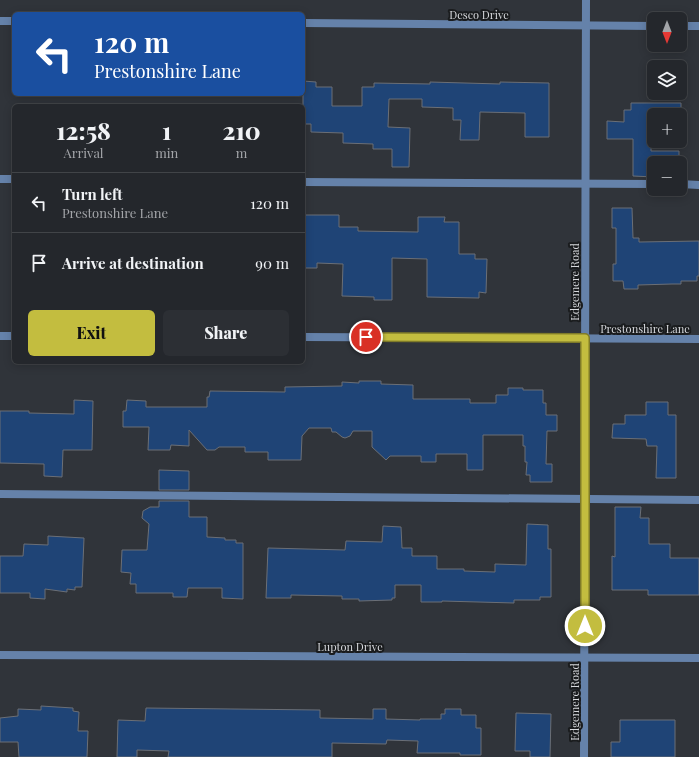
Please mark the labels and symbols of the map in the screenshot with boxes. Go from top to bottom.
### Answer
street label: Desco Drive [449,7,509,22]
north arrow [647,12,687,52]
street label: Edgemere Road [567,243,582,321]
pin [349,320,383,354]
street label: Prestonshire Lane [600,321,690,336]
position arrow [564,605,606,647]
street label: Lupton Drive [317,639,383,654]
street label: Edgemere Road [567,663,582,741]

